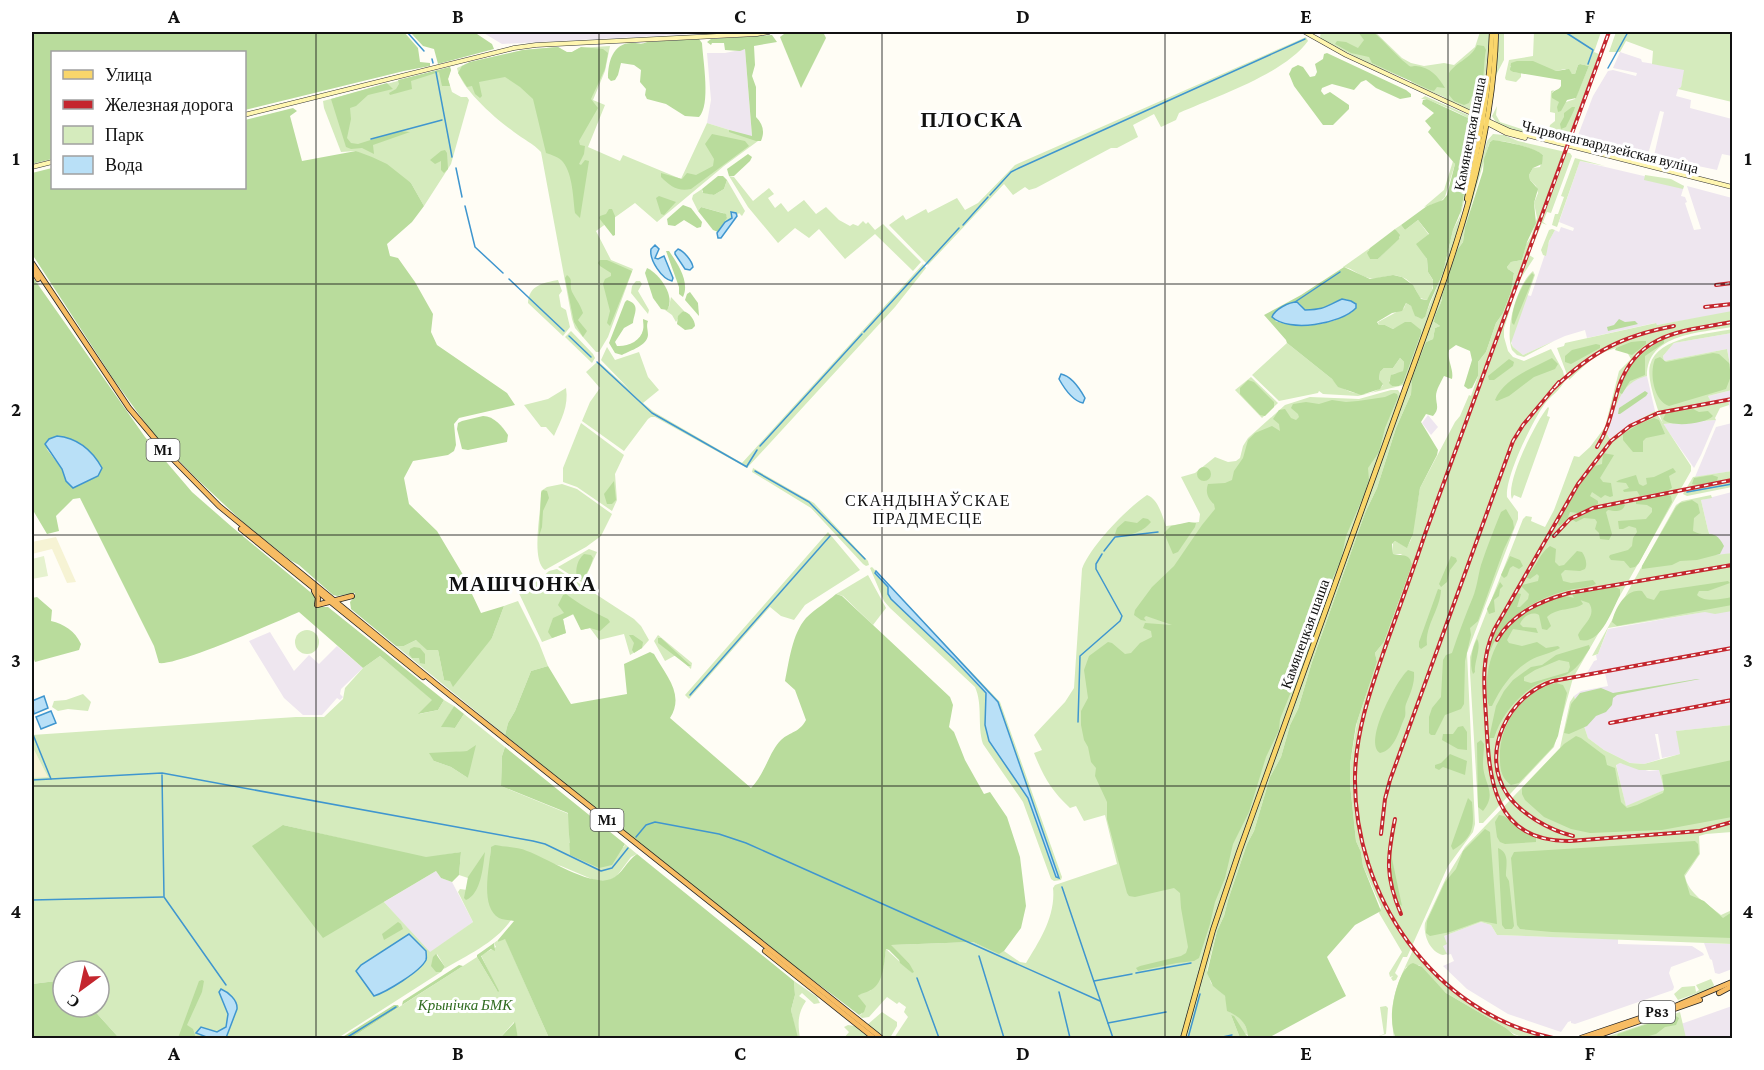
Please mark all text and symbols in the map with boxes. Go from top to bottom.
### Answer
text: A [167,5,181,27]
text: B [452,5,464,27]
text: C [734,5,746,27]
text: D [1016,5,1030,27]
text: E [1300,5,1312,27]
text: F [1585,5,1596,27]
legend [51,51,246,189]
text: Улица [105,65,152,85]
street label: Камянецкая шаша [1451,75,1489,192]
text: Железная дорога [105,95,233,115]
district label: ПЛОСКА [920,108,1024,132]
street label: Чырвонагвардзейская вуліца [1520,117,1700,177]
text: Парк [105,125,144,145]
text: 1 [12,147,20,169]
text: 1 [1744,147,1752,169]
text: Вода [105,155,143,175]
text: 2 [11,398,21,420]
text: 2 [1743,398,1753,420]
road number: М1 [146,439,180,461]
district label: СКАНДЫНАЎСКАЕ ПРАДМЕСЦЕ [845,491,1011,528]
district label: МАШЧОНКА [449,572,597,596]
street label: Камянецкая шаша [1278,577,1332,691]
text: 3 [11,649,21,671]
text: 3 [1743,649,1753,671]
road number: М1 [590,809,624,831]
text: 4 [11,900,22,922]
text: 4 [1743,900,1754,922]
north arrow [51,959,111,1019]
text: С [64,991,83,1011]
park label: Крынічка БМК [417,997,513,1013]
road number: Р83 [1639,1001,1675,1023]
text: A [167,1042,181,1064]
text: B [452,1042,464,1064]
text: C [734,1042,746,1064]
text: D [1016,1042,1030,1064]
text: E [1300,1042,1312,1064]
text: F [1585,1042,1596,1064]

